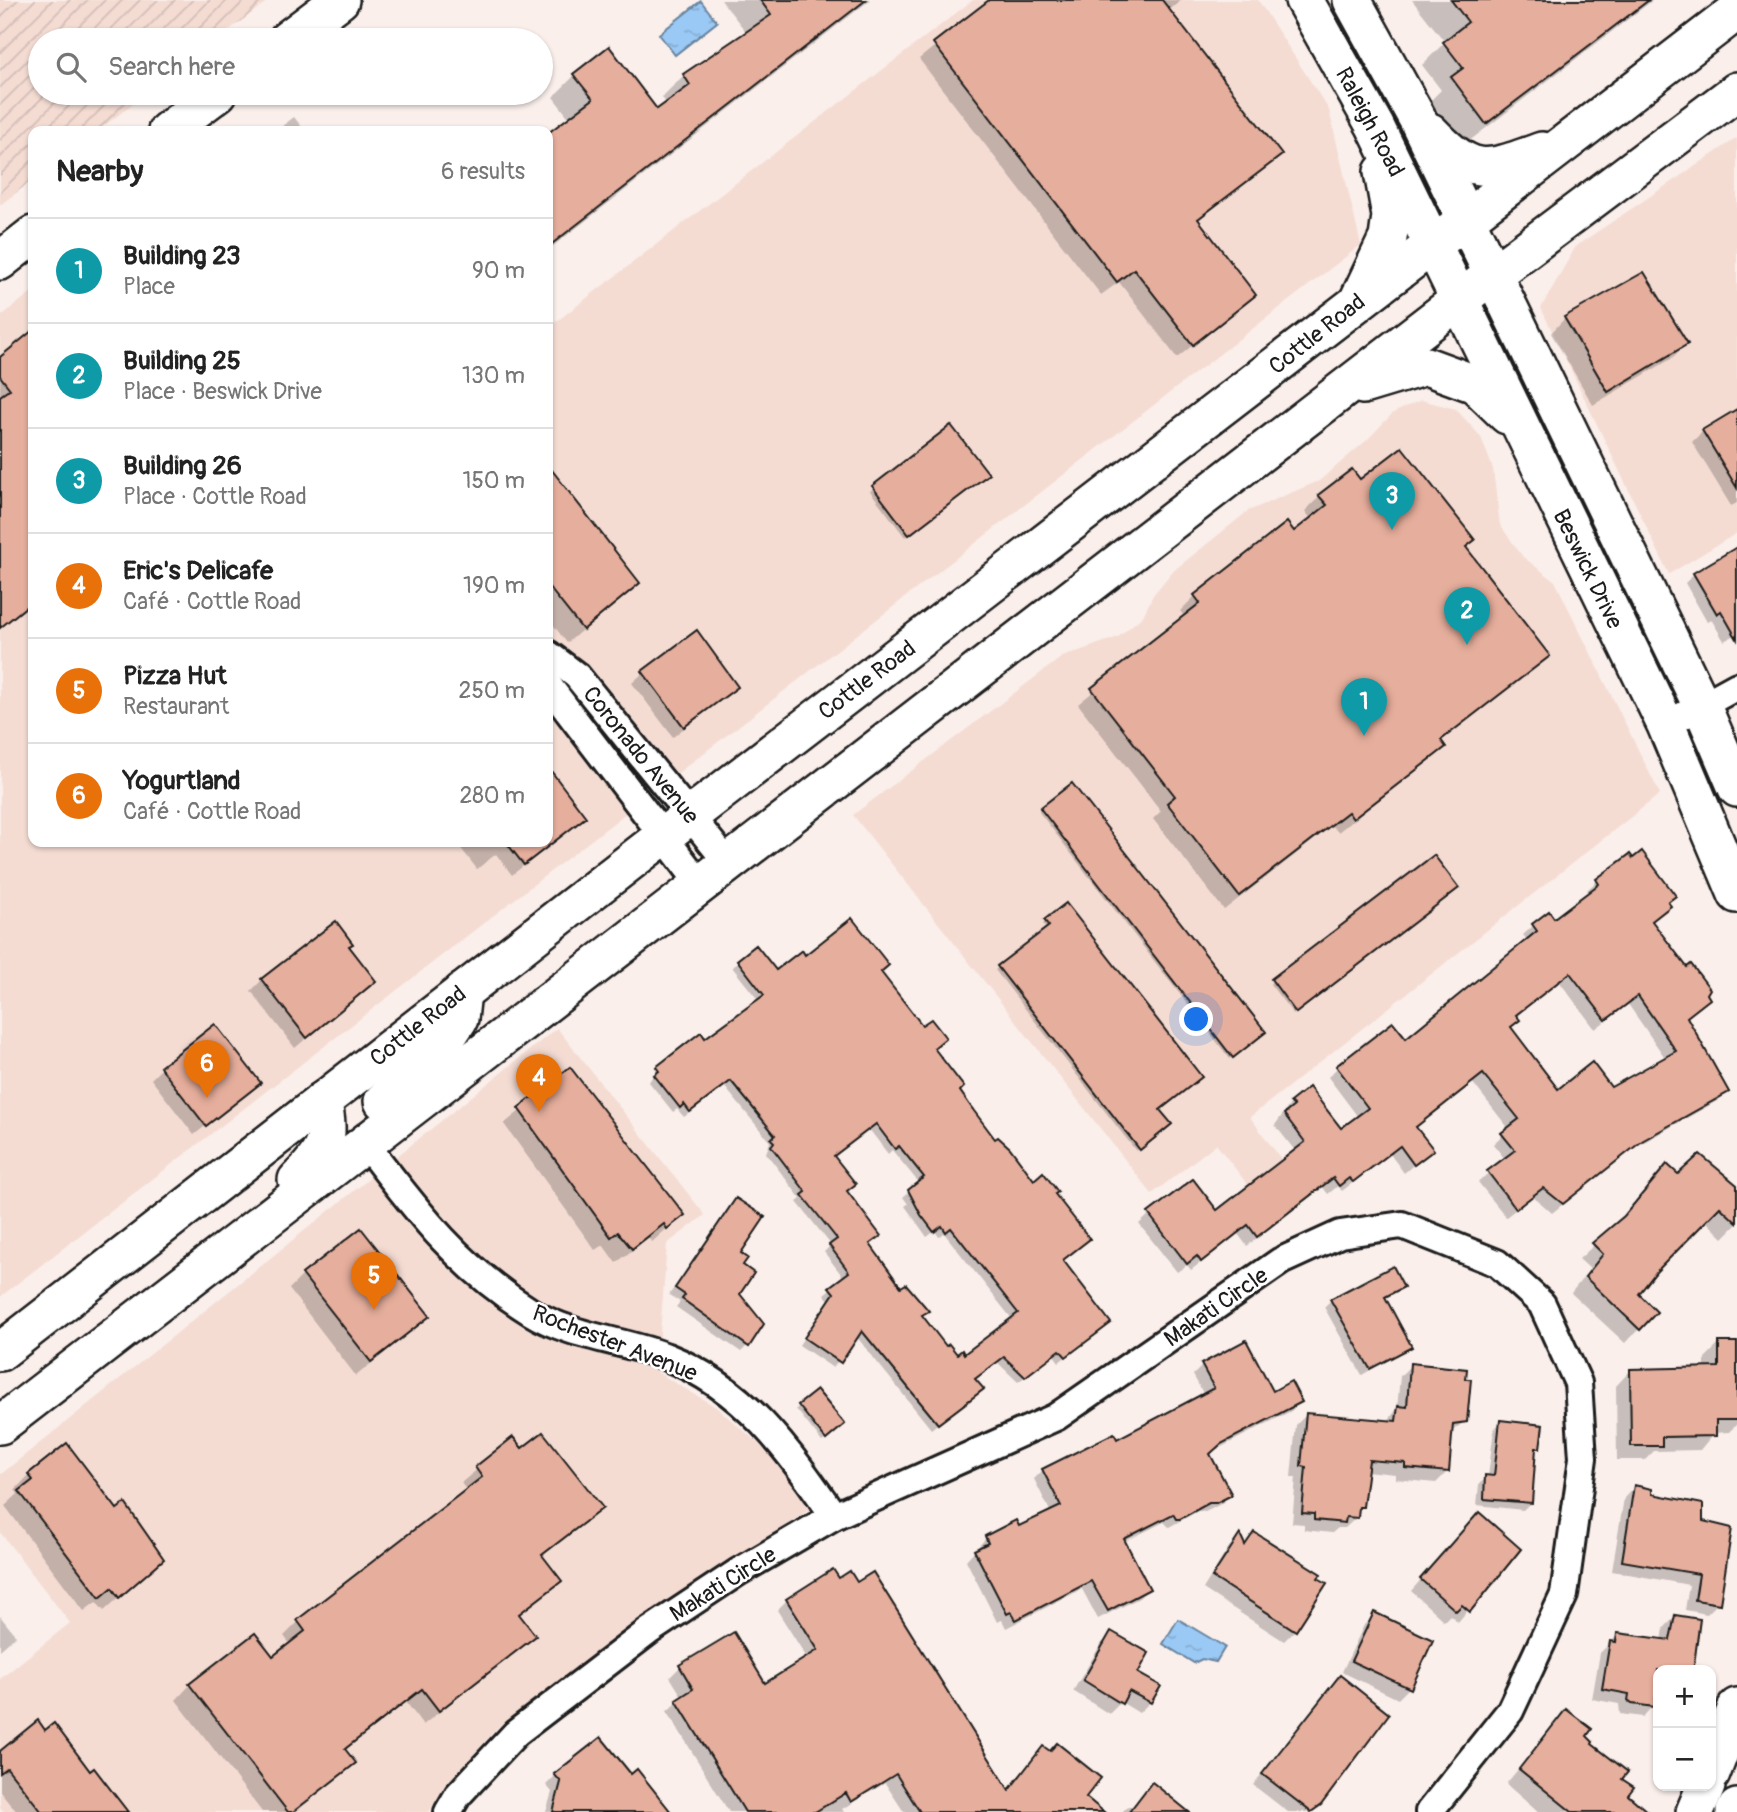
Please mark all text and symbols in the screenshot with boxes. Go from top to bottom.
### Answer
search box [28,28,553,105]
icon: search [52,48,90,86]
text: Search here [108,51,235,83]
street label: Raleigh Road [1329,62,1411,182]
text: Nearby [56,153,143,190]
text: 6 results [441,157,525,186]
text: Building 23 [123,240,240,272]
text: 1 [75,256,84,285]
text: 90 m [472,256,525,285]
text: Place [123,272,175,301]
street label: Cottle Road [1263,287,1371,381]
text: Building 25 [123,345,241,377]
text: 2 [73,361,85,390]
text: 130 m [462,361,525,390]
text: Place · Beswick Drive [123,377,322,406]
text: Building 26 [123,450,242,482]
text: 3 [73,466,85,495]
text: 150 m [462,466,525,495]
pin: 3 [1369,472,1415,530]
text: Place · Cottle Road [123,482,307,511]
street label: Beswick Drive [1547,504,1630,634]
text: Eric's Delicafe [123,555,273,587]
text: 4 [72,571,86,600]
text: 190 m [463,571,525,600]
text: Café · Cottle Road [123,587,301,616]
pin: 2 [1444,587,1490,645]
street label: Cottle Road [813,634,921,726]
text: Pizza Hut [123,660,227,692]
text: 5 [73,676,85,705]
text: 250 m [459,676,525,705]
pin: 1 [1341,678,1387,736]
street label: Coronado Avenue [577,680,706,830]
text: Restaurant [123,692,229,721]
text: Yogurtland [123,765,241,797]
text: 6 [72,781,86,810]
text: 280 m [459,781,525,810]
text: Café · Cottle Road [123,797,301,826]
street label: Cottle Road [364,979,472,1073]
your location [1179,1002,1213,1036]
pin: 6 [184,1040,230,1098]
pin: 4 [516,1054,562,1112]
pin: 5 [351,1252,397,1310]
street label: Makati Circle [1158,1260,1274,1353]
street label: Rochester Avenue [528,1298,702,1388]
street label: Makati Circle [664,1540,782,1628]
map controls [1653,1665,1716,1791]
button: + [1653,1665,1716,1728]
button: − [1653,1728,1716,1791]

